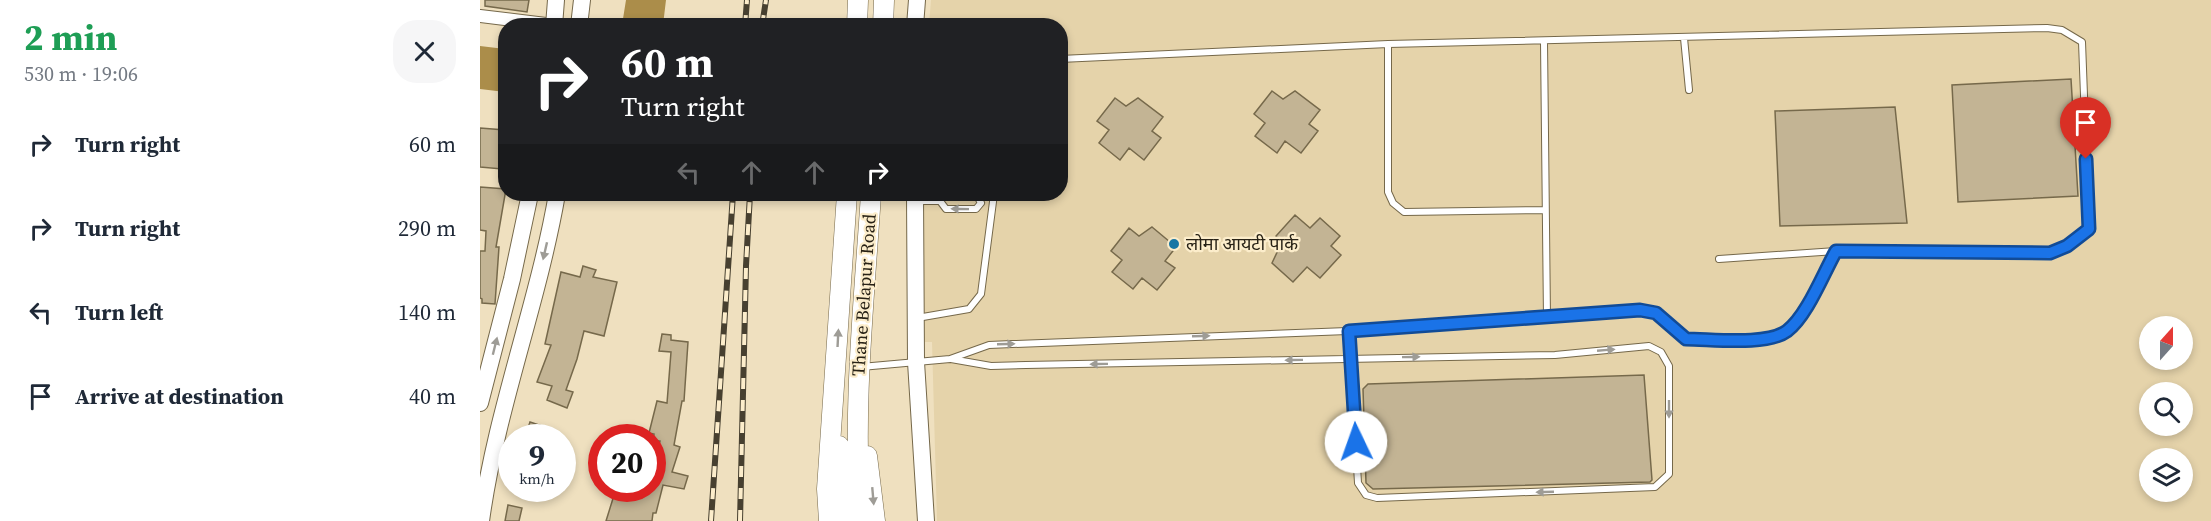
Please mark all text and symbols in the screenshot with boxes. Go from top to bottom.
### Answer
text: 2 min [24,13,117,62]
button: close [393,20,456,83]
text: 60 m [621,33,714,91]
icon: right [522,42,600,120]
text: 530 m · 19:06 [24,60,138,88]
text: Turn right [621,88,745,125]
pin [2060,97,2111,159]
icon: arrive [2069,106,2102,139]
icon: right [24,128,57,161]
text: Turn right [75,129,180,159]
text: 60 m [409,129,456,159]
icon: left [672,156,705,189]
icon: ahead [735,156,768,189]
icon: ahead [798,156,831,189]
icon: right [861,156,894,189]
one-way arrow [951,204,970,214]
icon: right [24,212,57,245]
text: Turn right [75,213,180,243]
text: 290 m [398,213,456,243]
street label: Thane Belapur Road [845,213,882,377]
place label: लोमा आयटी पार्क [1186,231,1299,256]
marker: लोमा आयटी पार्क [1167,237,1181,251]
one-way arrow [540,242,549,261]
icon: left [24,296,57,329]
text: Turn left [75,297,163,327]
text: 140 m [398,297,456,327]
north arrow [2139,316,2193,370]
map controls [2139,316,2193,502]
one-way arrow [833,328,842,347]
one-way arrow [1191,332,1210,341]
one-way arrow [490,337,500,355]
one-way arrow [997,340,1016,349]
one-way arrow [1596,345,1615,355]
one-way arrow [1401,353,1420,362]
one-way arrow [1284,355,1303,365]
one-way arrow [1089,359,1108,369]
icon: arrive [24,380,57,413]
text: Arrive at destination [75,381,284,411]
text: 40 m [409,381,456,411]
button: search [2139,382,2193,436]
one-way arrow [1664,399,1674,418]
position arrow [1324,410,1388,474]
speed limit sign: 20 [588,424,666,502]
text: 9 [529,435,545,476]
button: layers [2139,448,2193,502]
text: km/h [519,468,555,489]
one-way arrow [868,486,878,505]
one-way arrow [1535,487,1554,496]

